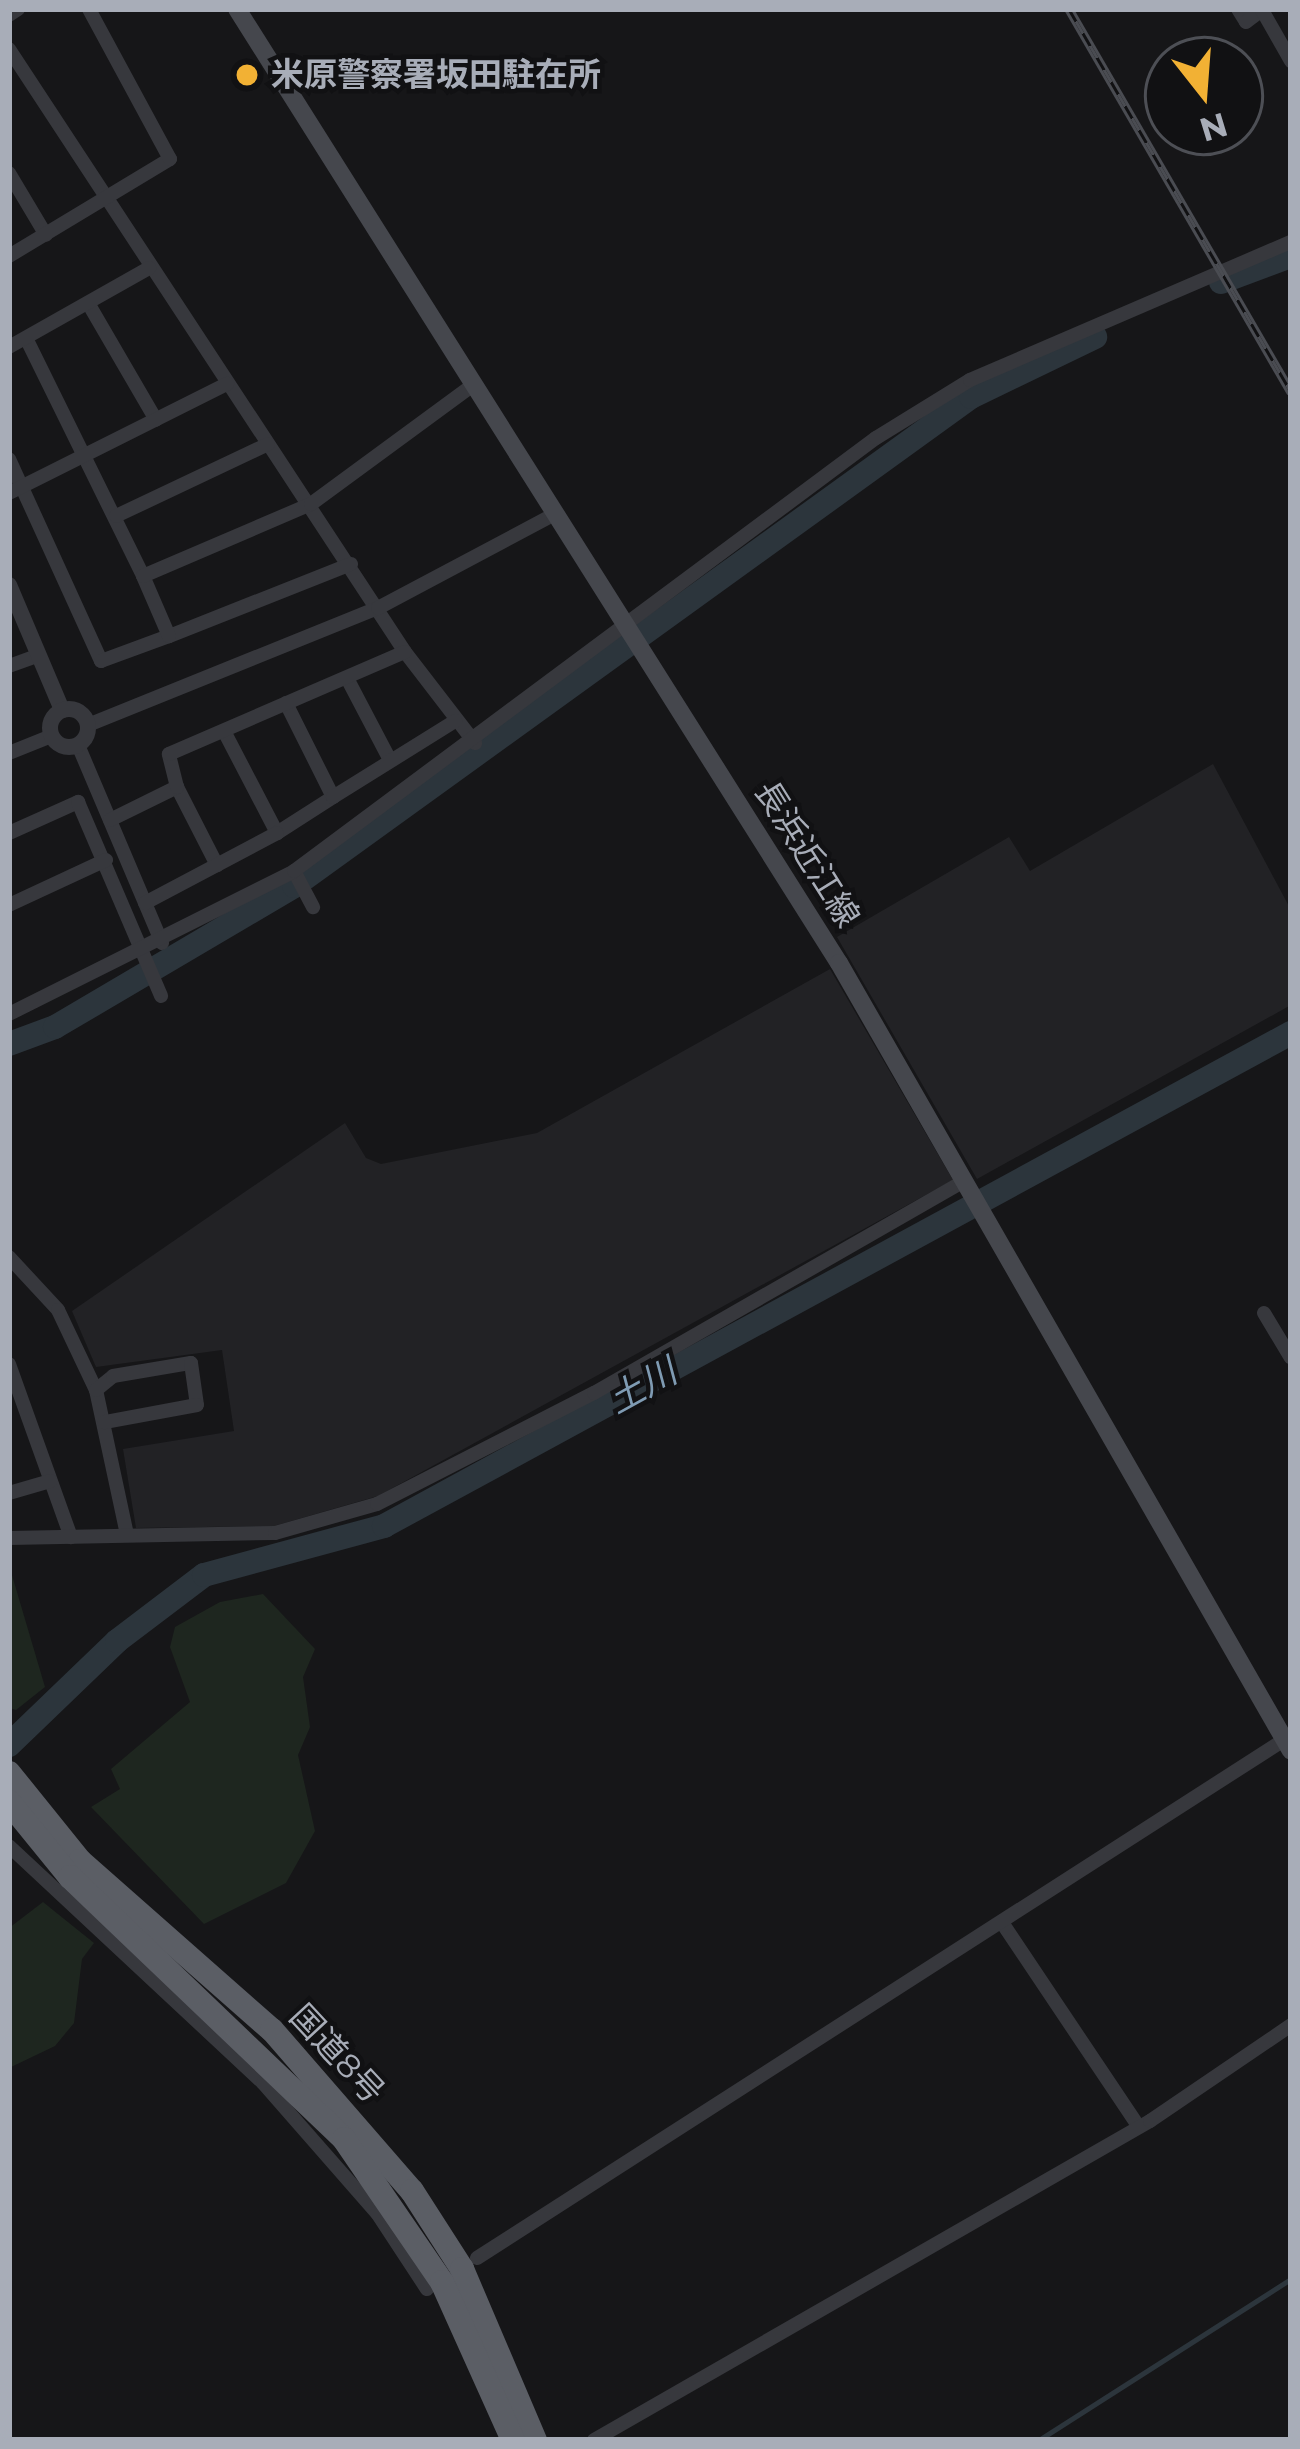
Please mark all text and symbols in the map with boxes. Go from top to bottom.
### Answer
north arrow [1144,36,1264,156]
place label: 米原警察署坂田駐在所 [271,55,601,95]
marker: 米原警察署坂田駐在所 [234,62,260,88]
text: N [1195,105,1232,151]
street label: 長浜近江線 [746,774,868,934]
water label: 土川 [600,1350,684,1422]
street label: 国道8号 [282,1997,392,2111]

